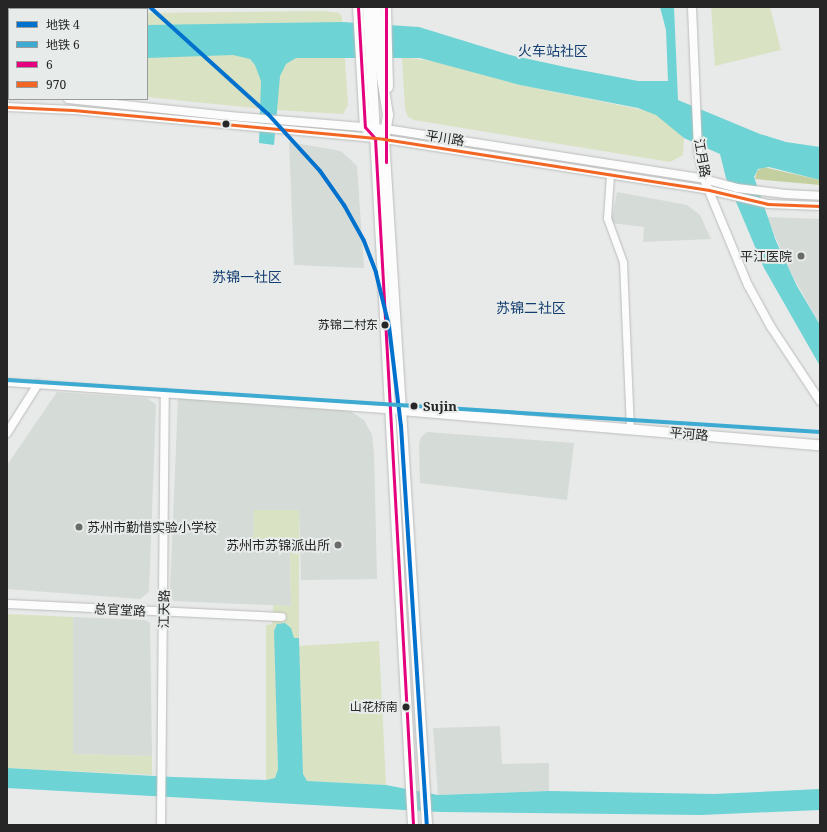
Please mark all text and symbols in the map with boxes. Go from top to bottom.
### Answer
legend [8,8,148,100]
text: 地铁 4 [46,16,80,33]
text: 地铁 6 [46,36,80,53]
district label: 火车站社区 [518,43,588,59]
text: 6 [46,56,53,73]
text: 970 [46,76,66,93]
unlabelled marker [221,119,231,129]
street label: 平川路 [425,127,465,149]
street label: 江月路 [691,137,713,179]
place label: 平江医院 [740,248,792,264]
marker: 平江医院 [795,250,807,262]
district label: 苏锦一社区 [212,269,282,285]
district label: 苏锦二社区 [496,300,566,316]
place label: 苏锦二村东 [318,318,378,332]
marker: 苏锦二村东 [380,320,390,330]
place label: Sujin [423,398,457,414]
marker: Sujin [408,400,420,412]
street label: 平河路 [669,425,709,443]
place label: 苏州市勤惜实验小学校 [87,519,217,535]
marker: 苏州市勤惜实验小学校 [74,522,84,532]
place label: 苏州市苏锦派出所 [226,537,330,553]
marker: 苏州市苏锦派出所 [333,540,343,550]
street label: 江天路 [156,589,172,629]
street label: 总官堂路 [94,601,146,619]
place label: 山花桥南 [350,700,398,714]
marker: 山花桥南 [401,702,411,712]

